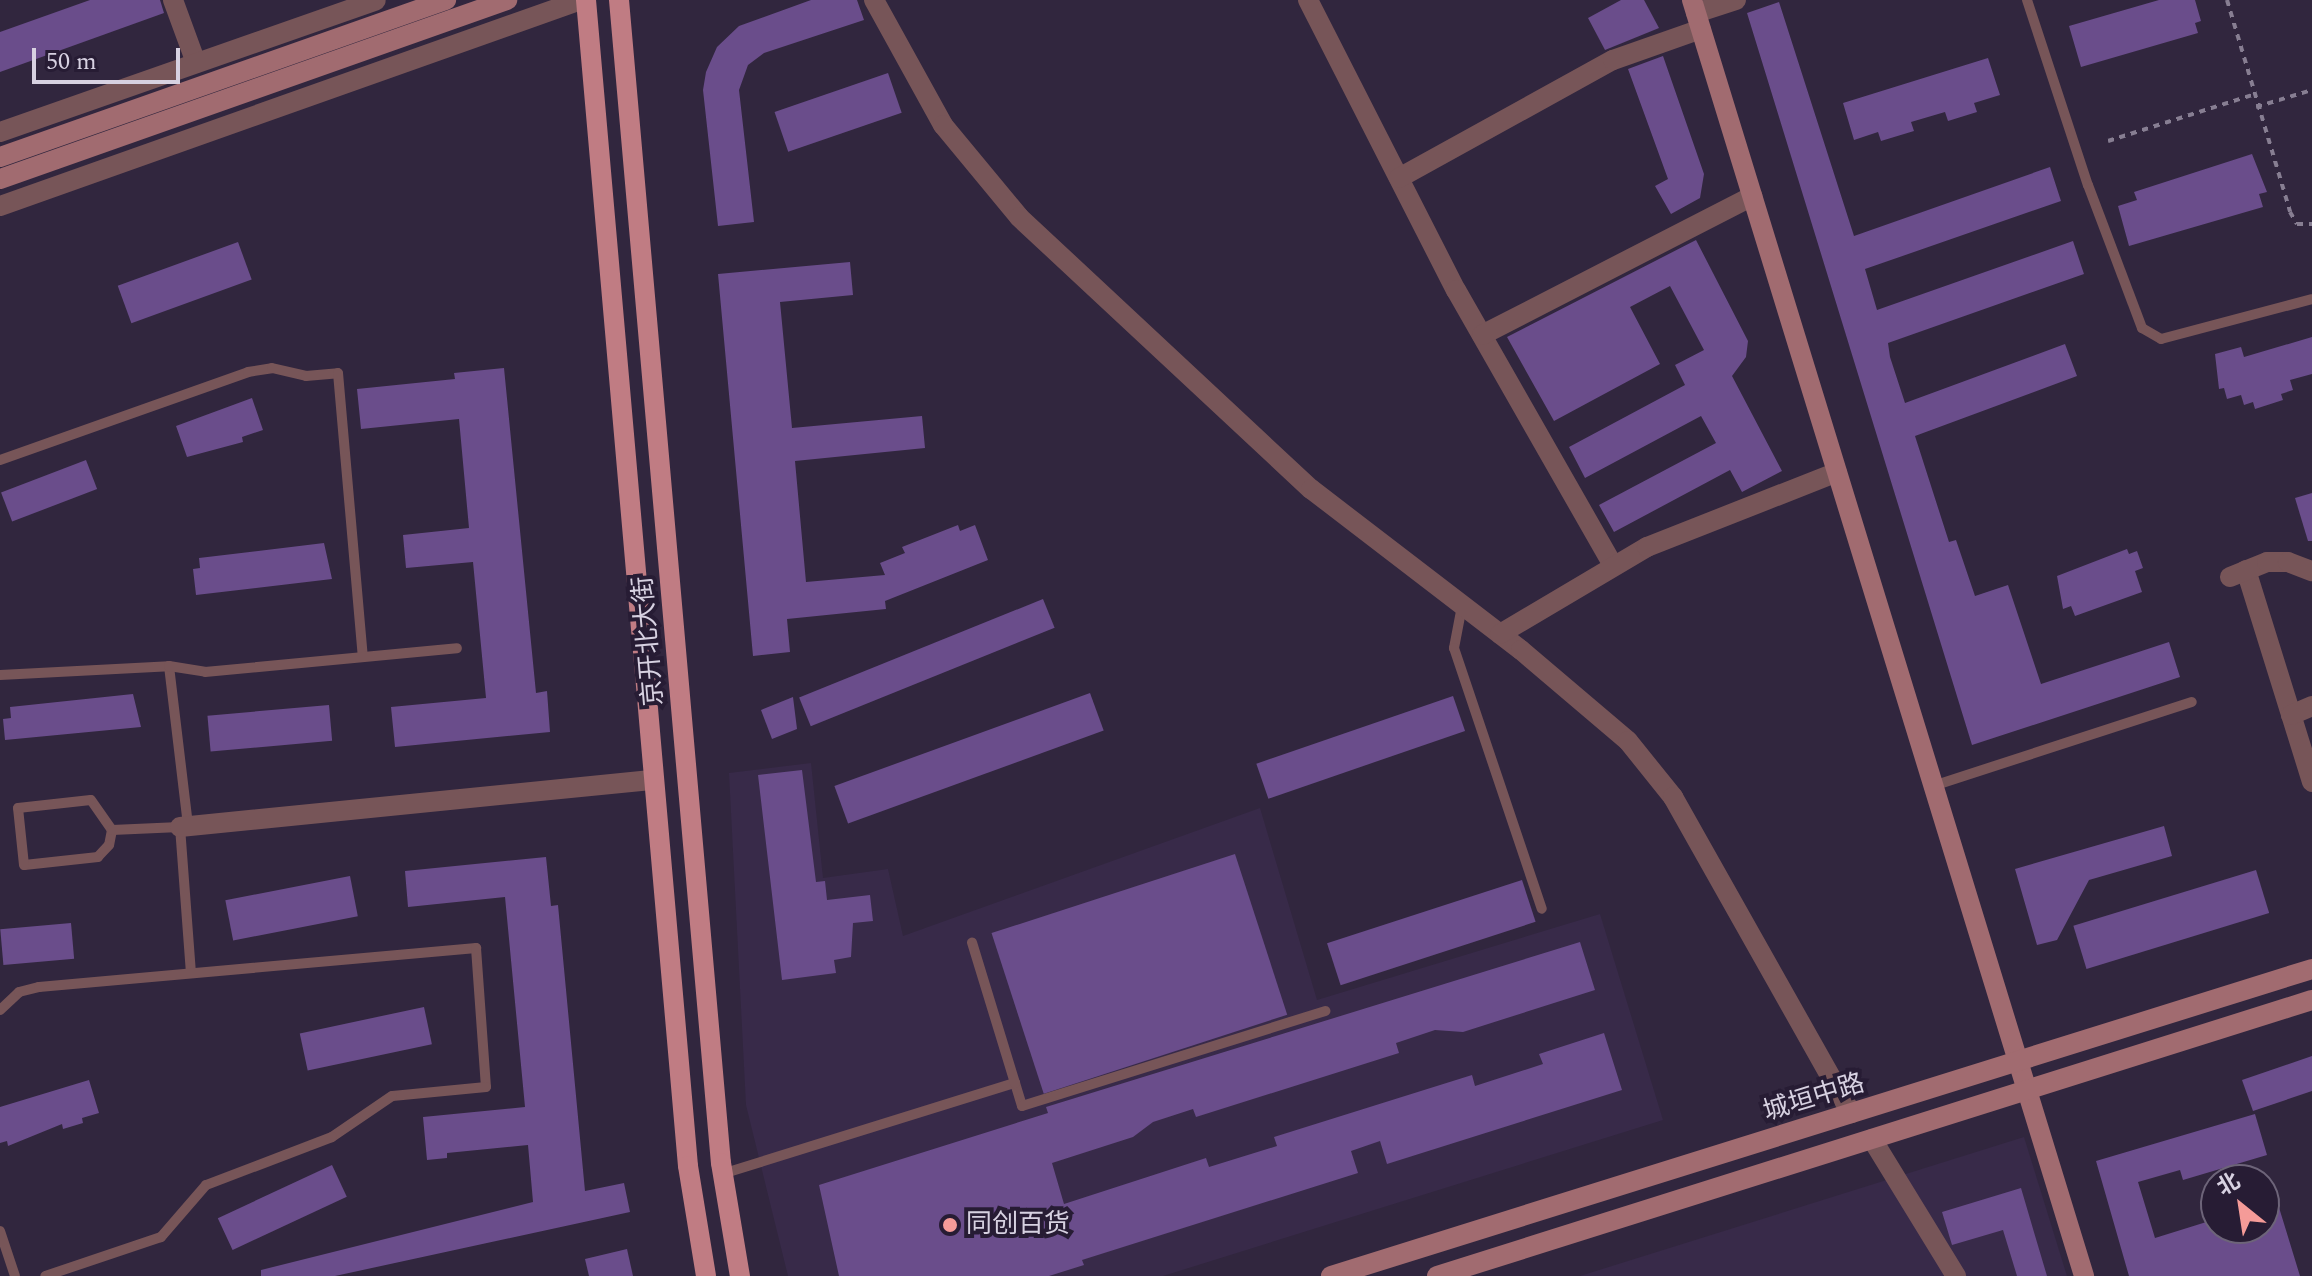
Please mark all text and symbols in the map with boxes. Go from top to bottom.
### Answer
scale bar [36,32,184,82]
text: 50 m [46,44,97,80]
street label: 京开北大街 [628,575,670,707]
street label: 城垣中路 [1760,1068,1868,1128]
north arrow [2200,1164,2280,1244]
text: 北 [2211,1165,2247,1204]
place label: 同创百货 [966,1209,1070,1241]
marker: 同创百货 [941,1216,959,1234]

